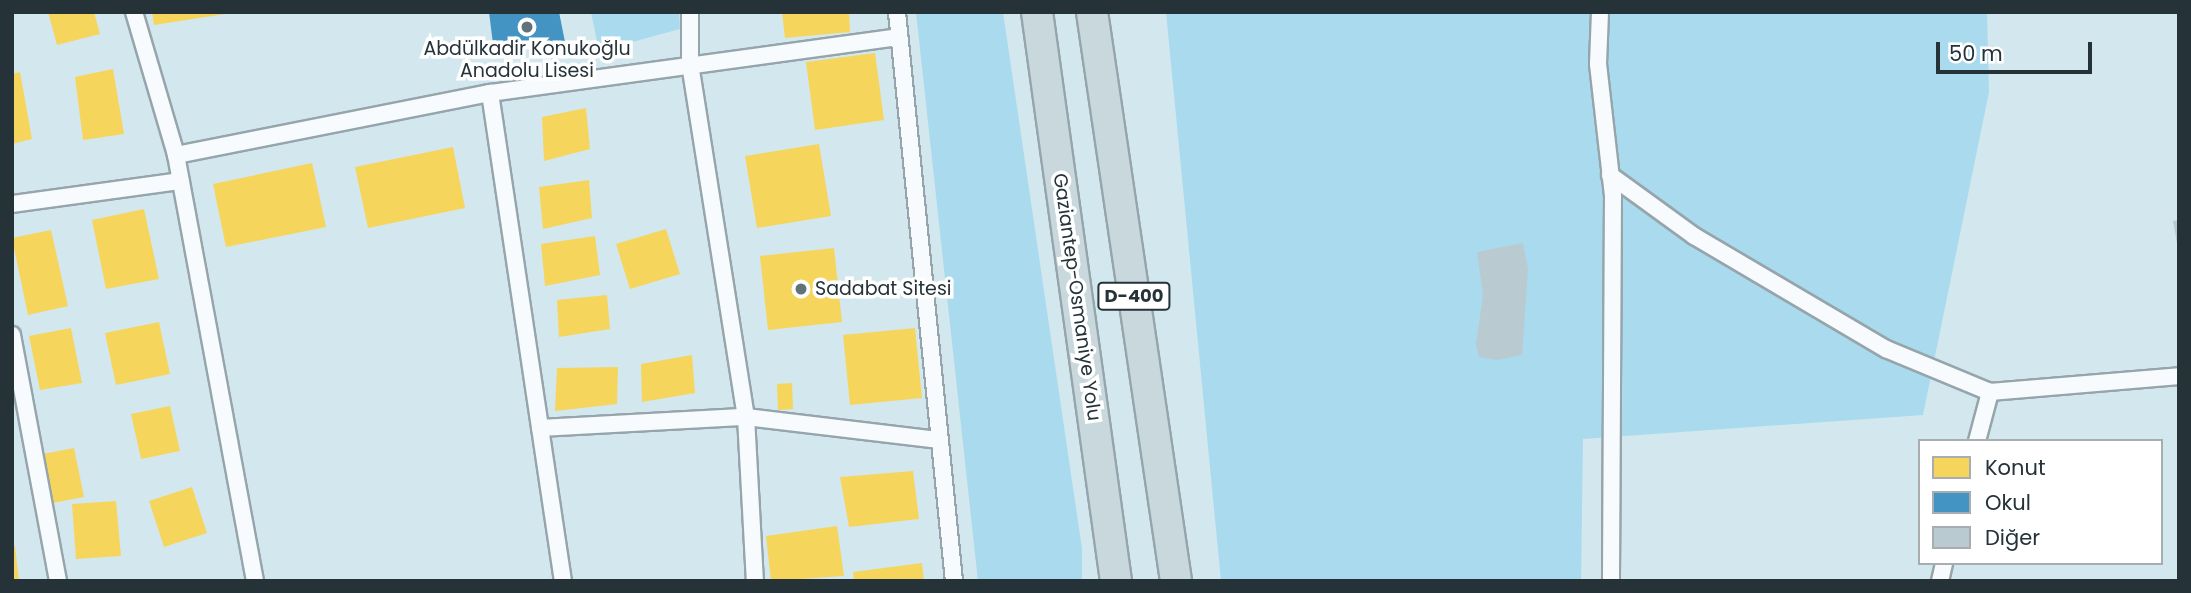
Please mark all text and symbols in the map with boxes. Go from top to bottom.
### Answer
marker: Abdülkadir Konukoğlu Anadolu Lisesi [519,19,535,35]
scale bar [1939,28,2095,72]
place label: Abdülkadir Konukoğlu Anadolu Lisesi [423,38,631,82]
text: 50 m [1949,39,2003,68]
street label: Gaziantep-Osmaniye Yolu [1048,172,1106,422]
place label: Sadabat Sitesi [815,278,951,300]
marker: Sadabat Sitesi [793,281,809,297]
road number: D-400 [1097,282,1171,310]
legend [1918,439,2163,565]
text: Konut [1985,453,2046,482]
text: Okul [1985,488,2031,517]
text: Diğer [1985,523,2040,552]

